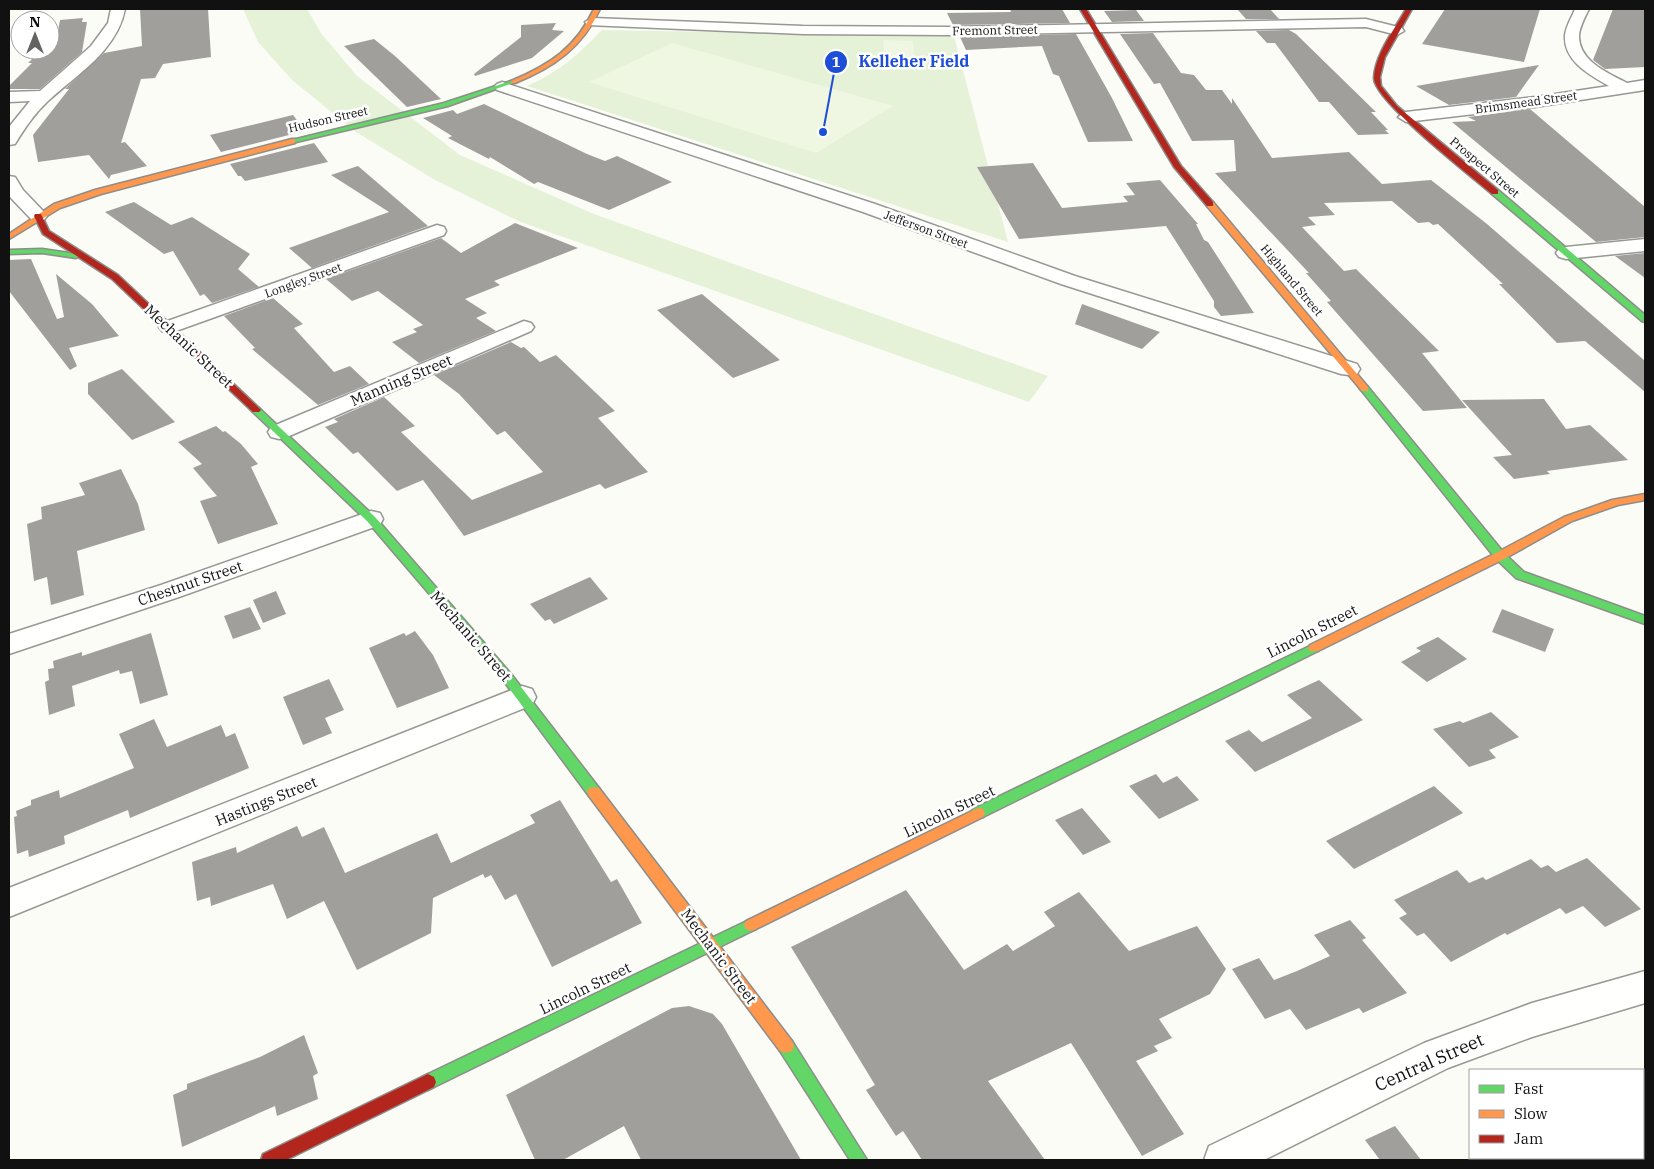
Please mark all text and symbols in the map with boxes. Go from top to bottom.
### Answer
north arrow [10,10,60,60]
text: N [29,13,41,31]
street label: Fremont Street [952,22,1038,38]
callout: Kelleher Field [823,46,979,77]
text: Kelleher Field [859,51,969,71]
text: 1 [831,52,841,71]
street label: Brimsmead Street [1474,87,1578,117]
street label: Hudson Street [287,103,369,135]
street label: Prospect Street [1447,134,1523,200]
street label: Jefferson Street [882,207,970,251]
street label: Highland Street [1258,241,1326,319]
street label: Longley Street [262,259,344,301]
street label: Mechanic Street [141,300,237,392]
street label: Manning Street [347,350,455,410]
street label: Chestnut Street [135,556,245,610]
street label: Mechanic Street [426,587,516,685]
street label: Lincoln Street [1264,600,1360,662]
street label: Hastings Street [212,772,320,830]
street label: Lincoln Street [900,781,998,841]
street label: Mechanic Street [677,905,761,1007]
street label: Lincoln Street [536,958,634,1018]
street label: Central Street [1371,1028,1487,1096]
legend [1469,1069,1644,1159]
text: Fast [1514,1079,1544,1098]
text: Slow [1514,1104,1548,1123]
text: Jam [1514,1129,1543,1148]

